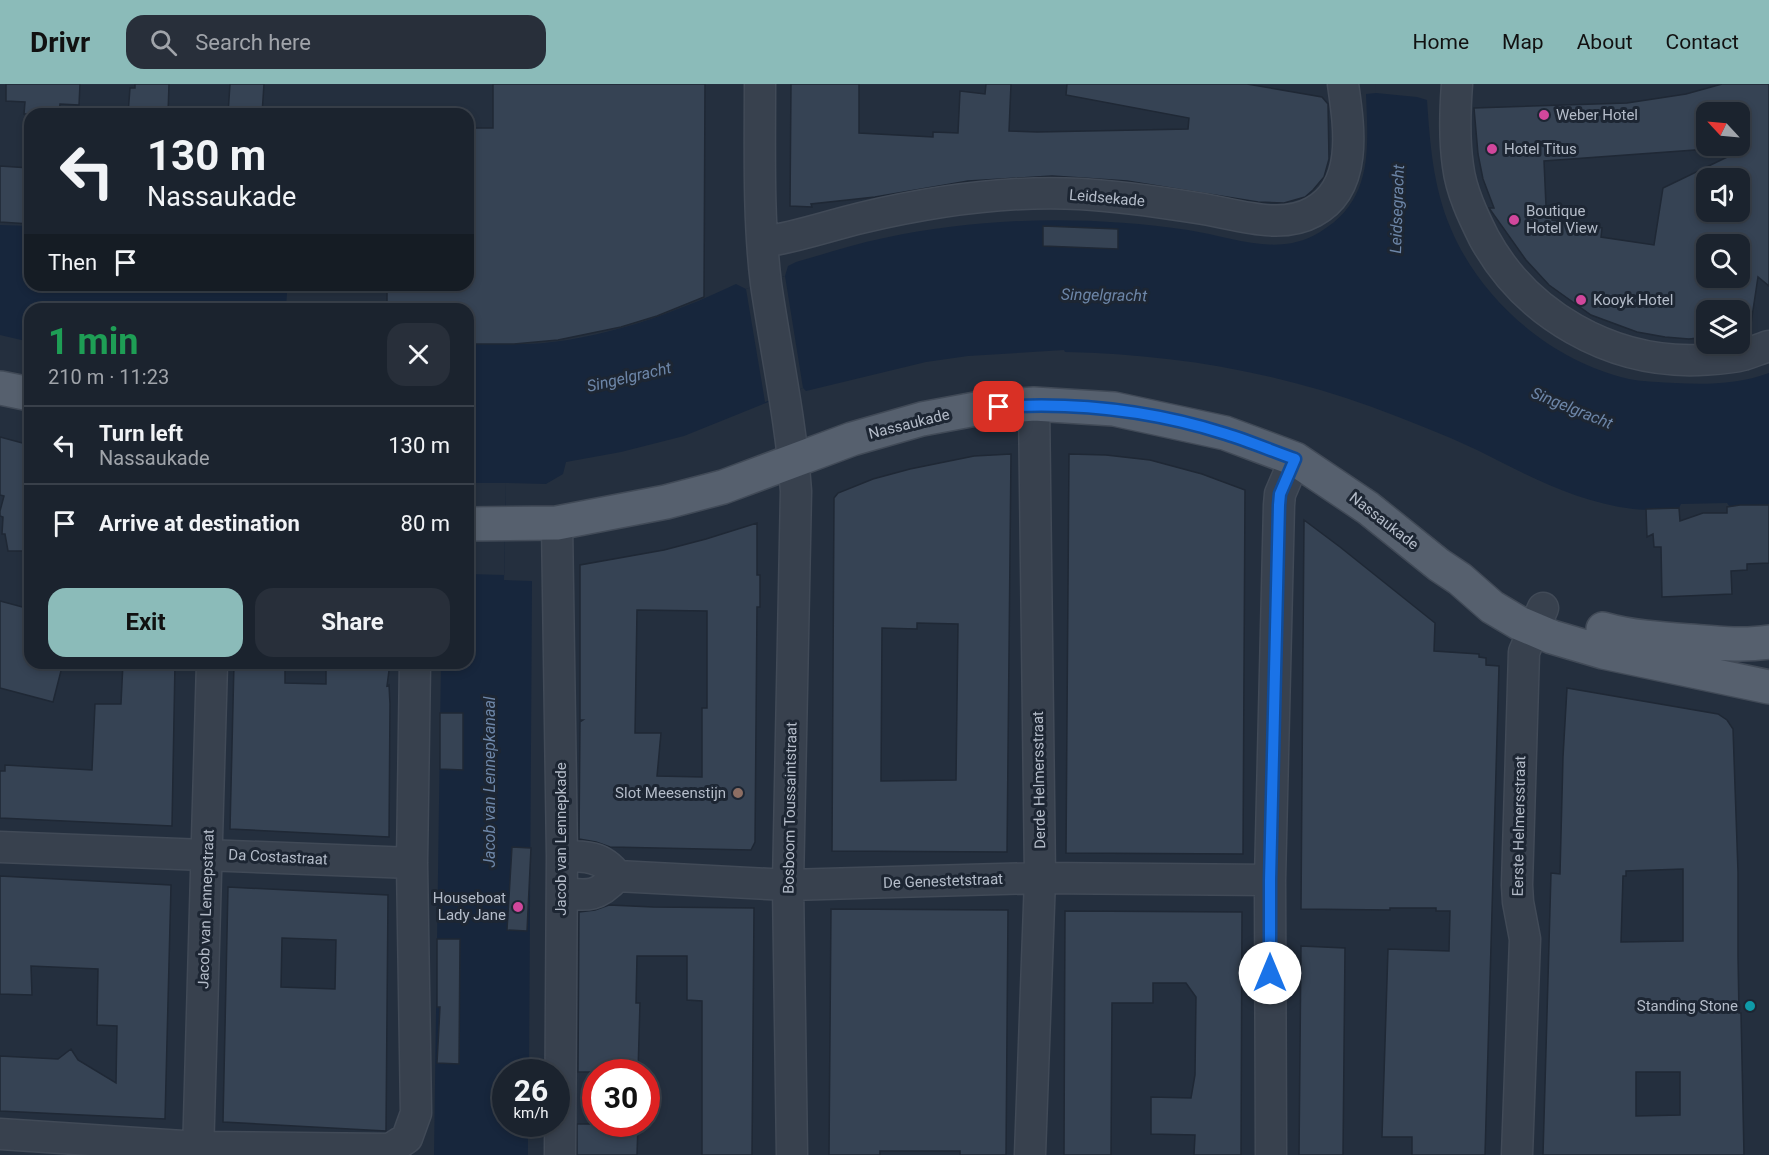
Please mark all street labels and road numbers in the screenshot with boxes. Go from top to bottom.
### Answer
street label: Leidsekade [1068,186,1146,210]
street label: Nassaukade [867,405,951,443]
street label: Nassaukade [1346,488,1422,554]
street label: Derde Helmersstraat [1029,711,1049,849]
street label: Bosboom Toussaintstraat [780,722,801,894]
street label: Eerste Helmersstraat [1509,755,1529,896]
street label: Jacob van Lennepkade [552,762,570,916]
street label: Jacob van Lennepstraat [194,829,218,989]
street label: Da Costastraat [228,845,328,869]
street label: De Genestetstraat [883,870,1003,892]

